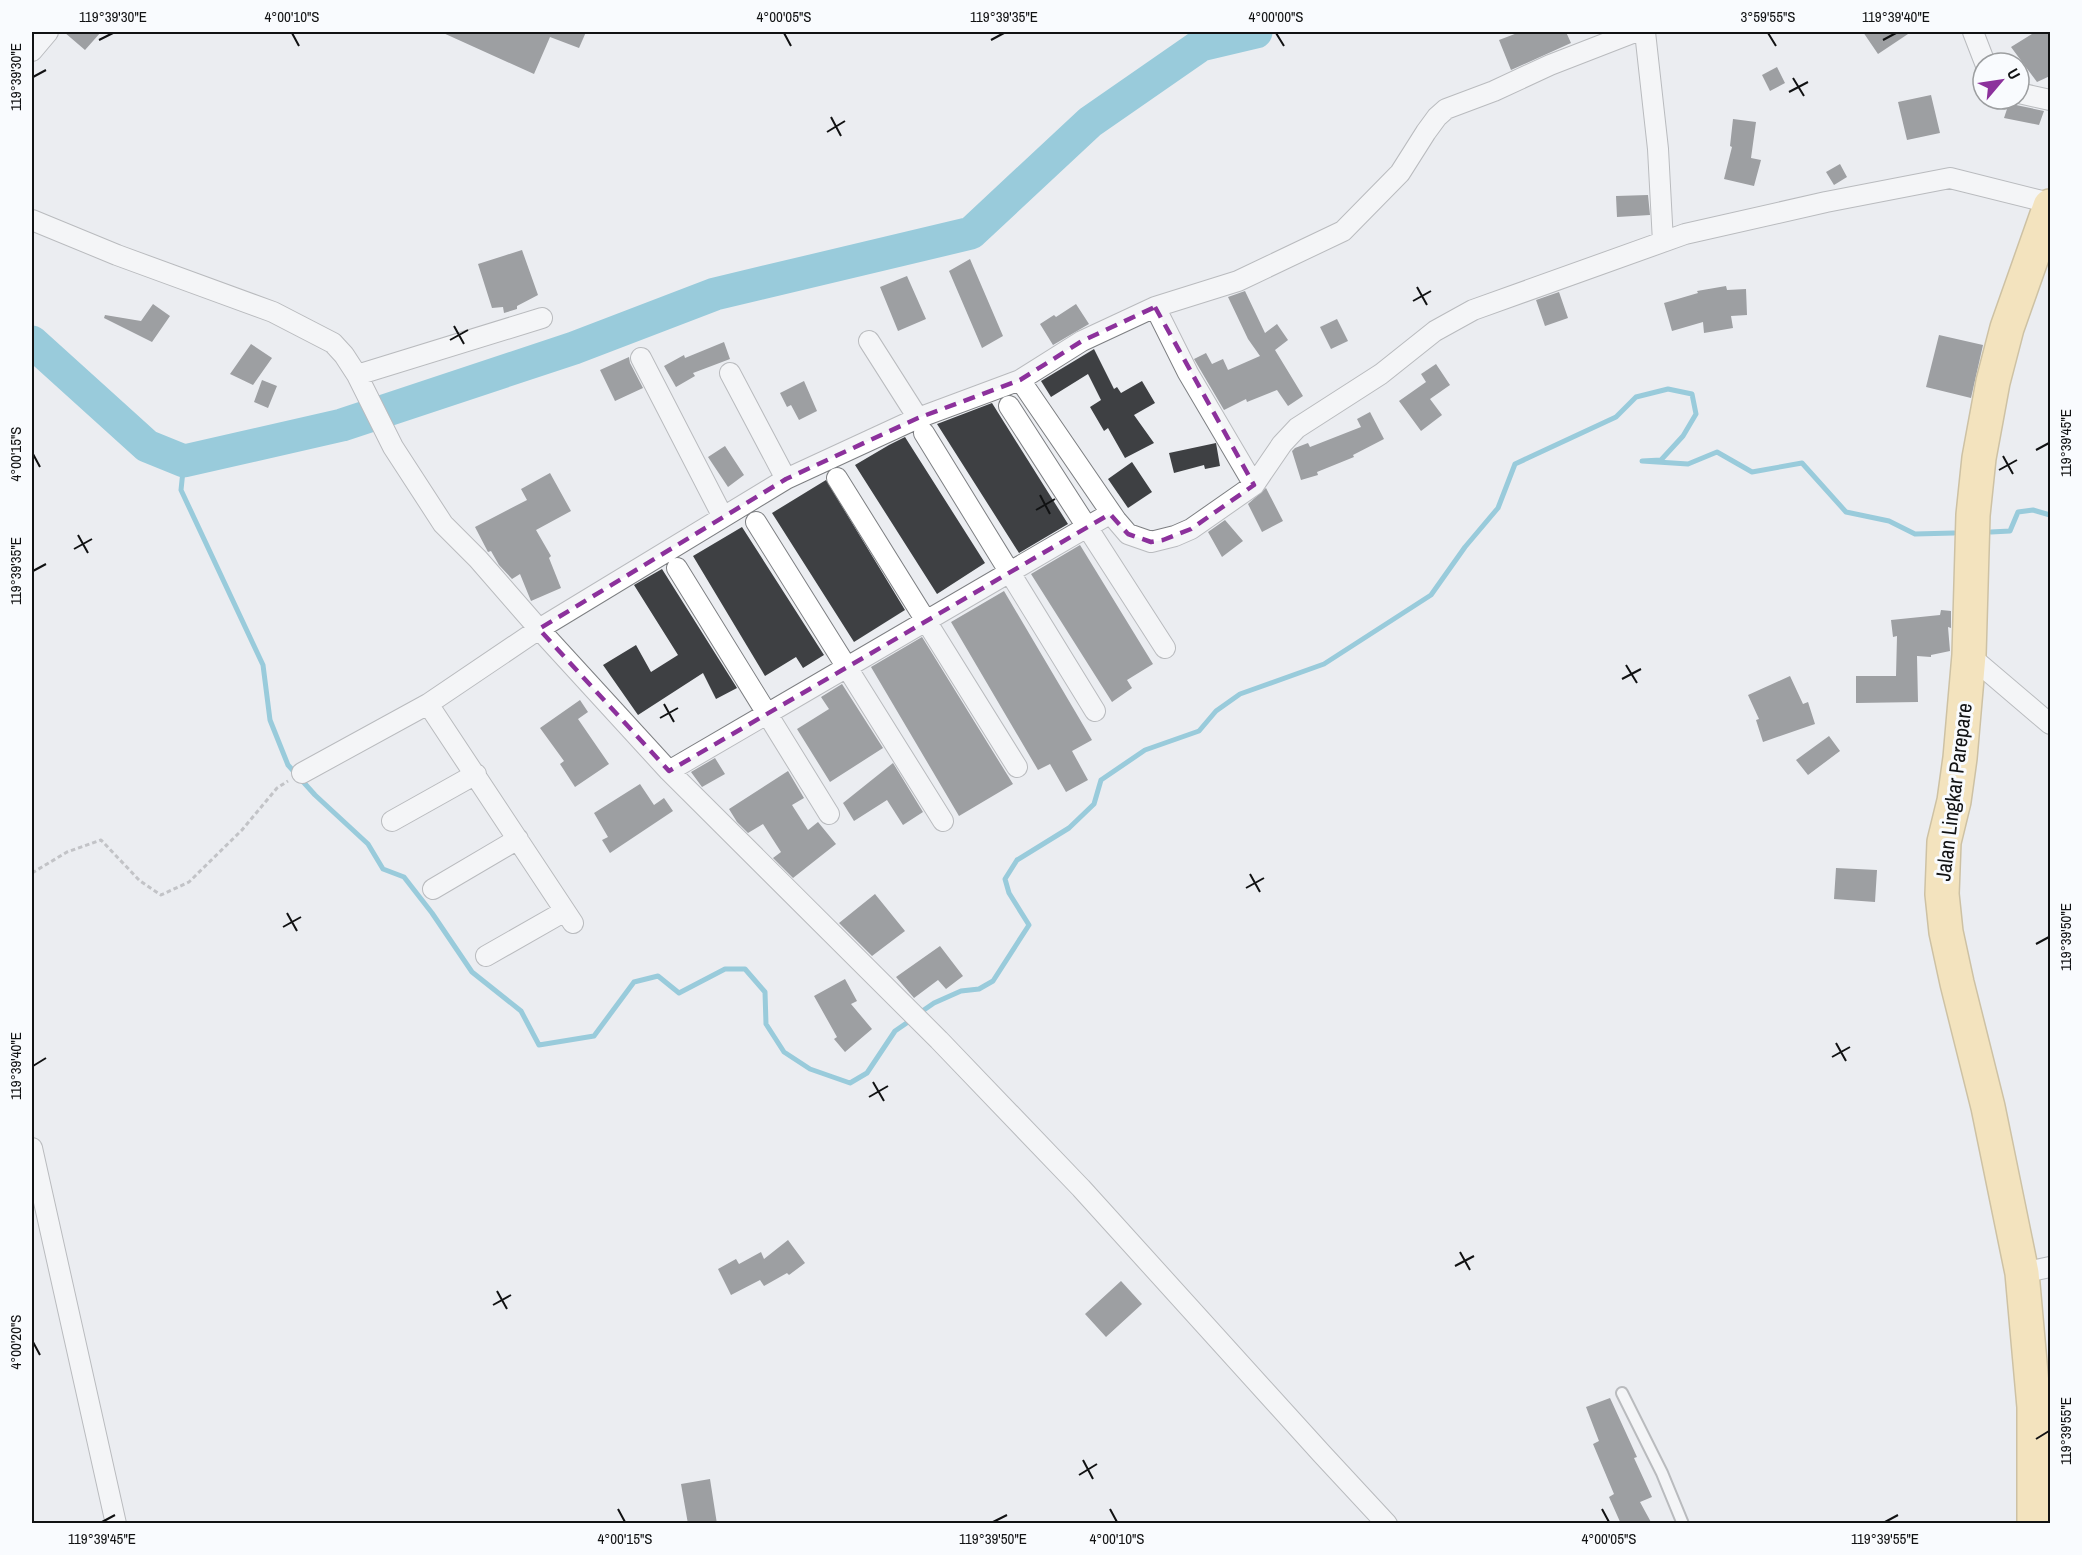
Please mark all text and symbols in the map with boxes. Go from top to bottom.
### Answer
text: 119°39'30"E [79,6,147,27]
text: 4°00'10"S [264,6,320,27]
text: 4°00'05"S [756,6,812,27]
text: 119°39'35"E [970,6,1038,27]
text: 4°00'00"S [1248,6,1304,27]
text: 3°59'55"S [1740,6,1796,27]
text: 119°39'40"E [1862,6,1930,27]
text: 119°39'30"E [5,43,26,111]
north arrow [1971,51,2031,111]
text: U [2002,64,2026,83]
text: 119°39'45"E [2055,409,2076,477]
text: 4°00'15"S [5,426,26,482]
text: 119°39'35"E [5,537,26,605]
street label: Jalan Lingkar Parepare [1928,701,1979,883]
text: 119°39'50"E [2055,903,2076,971]
text: 119°39'40"E [5,1032,26,1100]
text: 4°00'20"S [5,1314,26,1370]
text: 119°39'55"E [2055,1397,2076,1465]
text: 119°39'45"E [68,1528,136,1549]
text: 4°00'15"S [597,1528,653,1549]
text: 119°39'50"E [959,1528,1027,1549]
text: 4°00'10"S [1089,1528,1145,1549]
text: 4°00'05"S [1581,1528,1637,1549]
text: 119°39'55"E [1851,1528,1919,1549]

